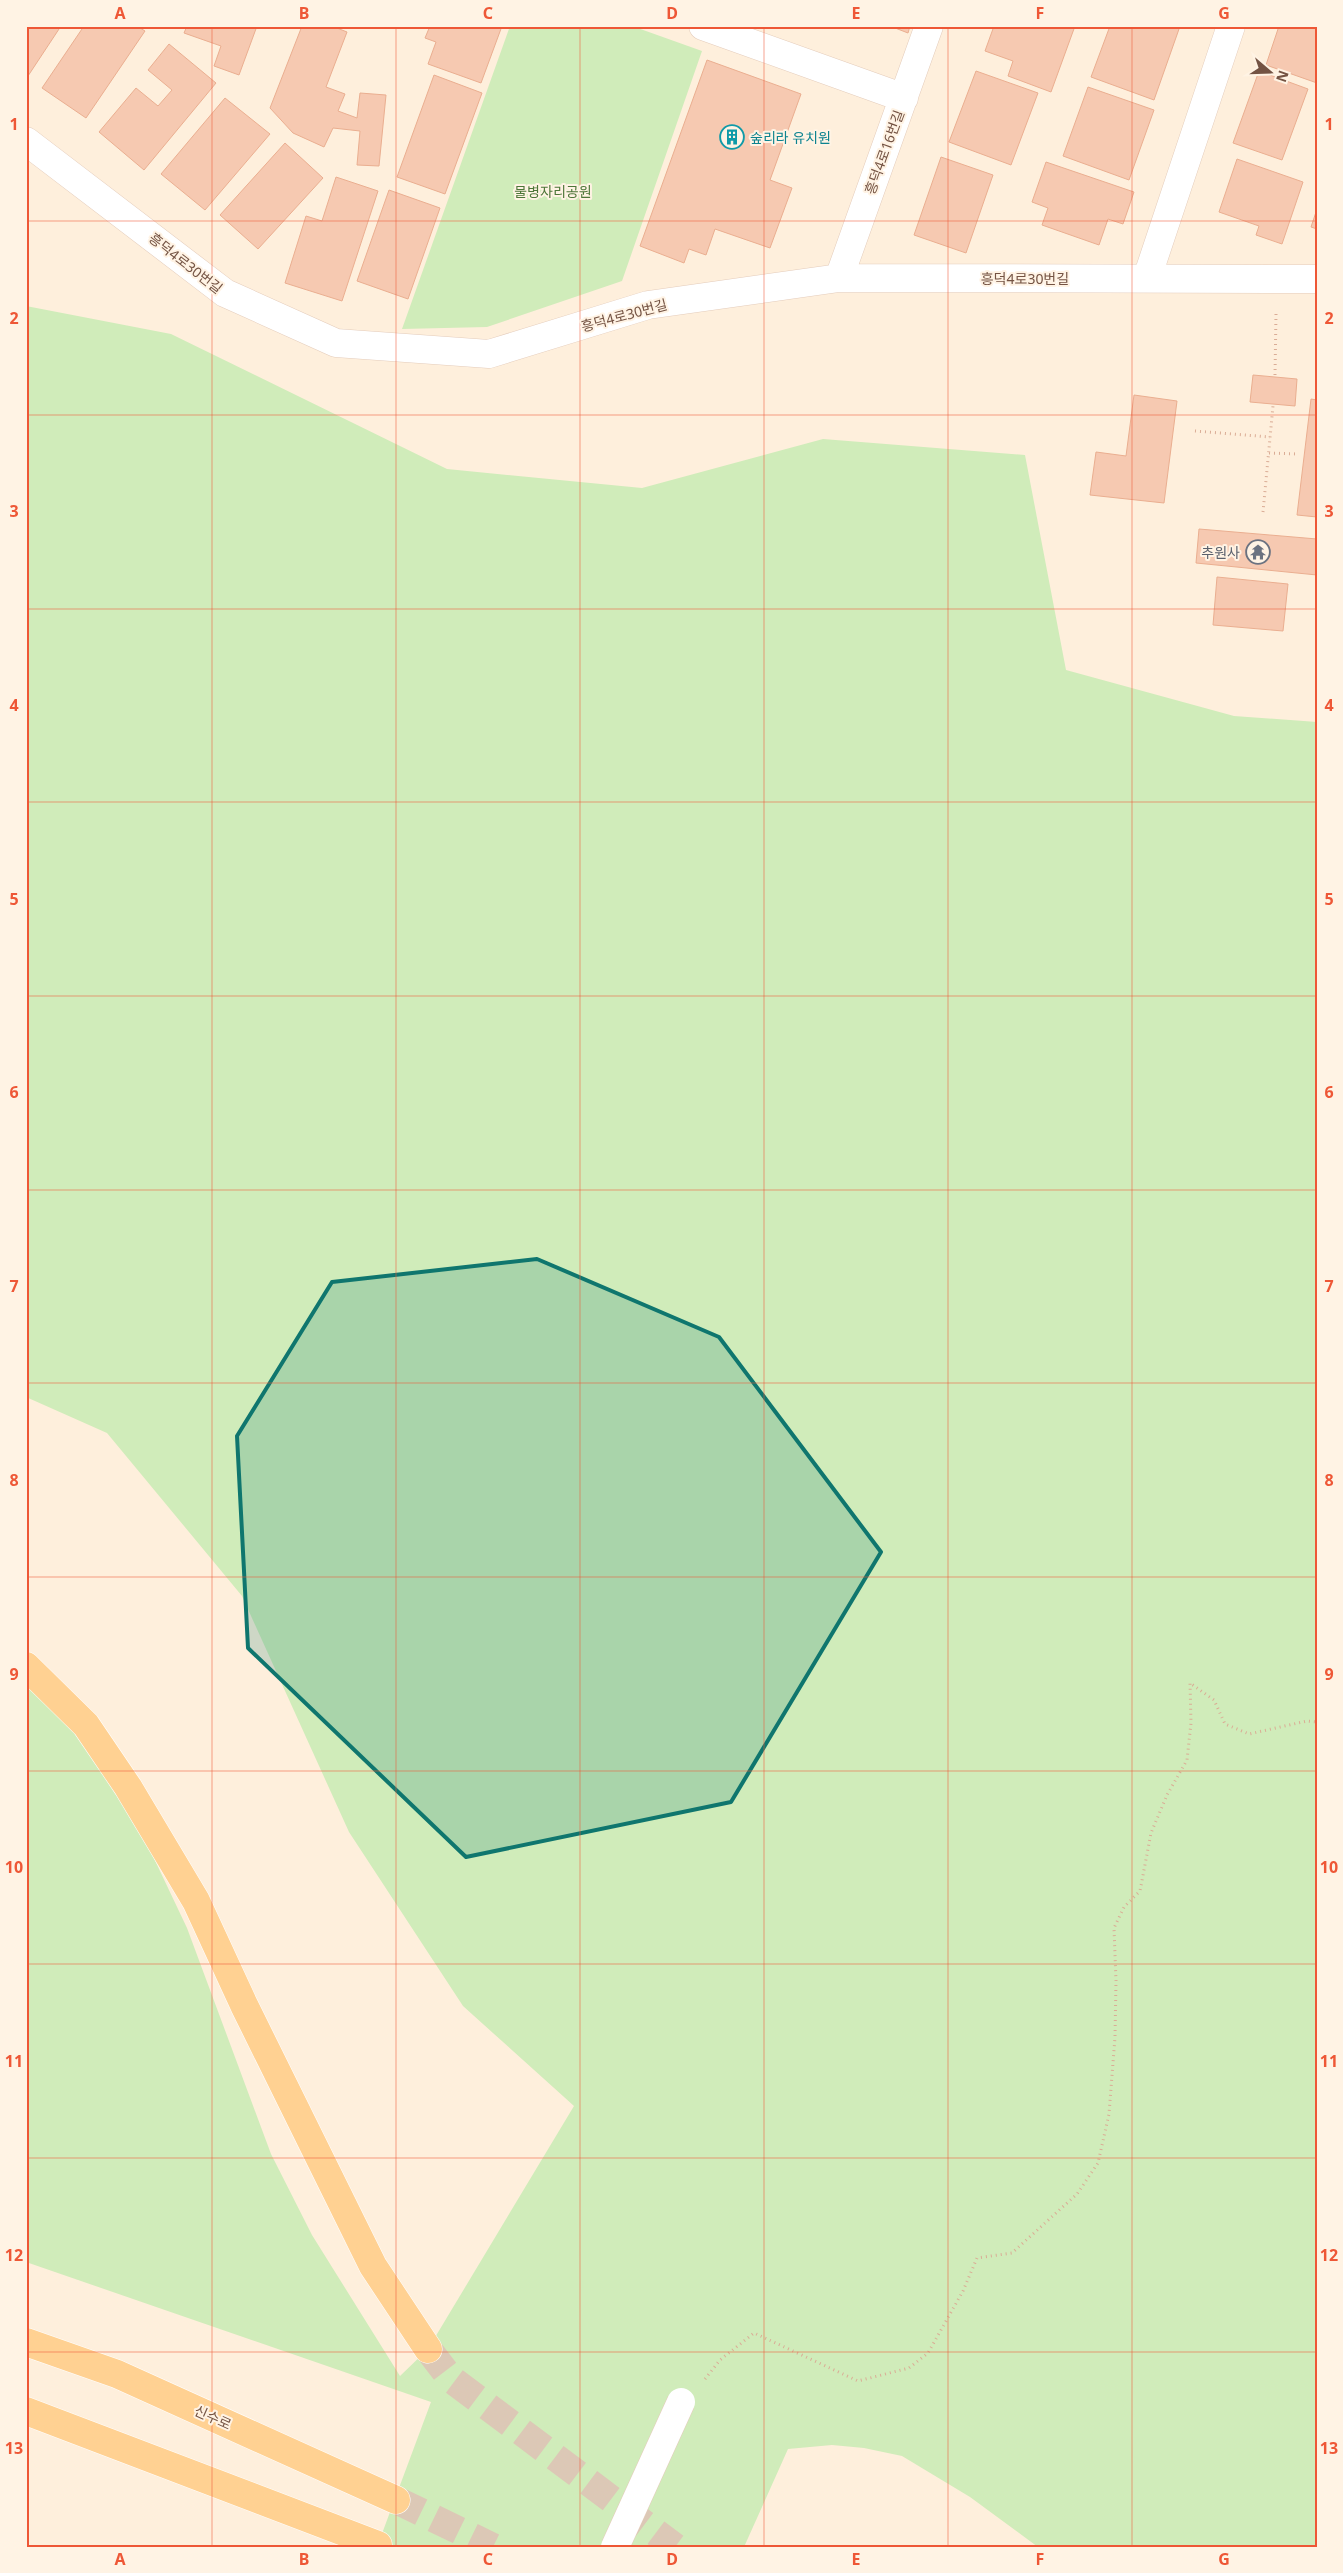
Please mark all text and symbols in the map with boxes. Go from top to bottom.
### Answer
text: A [114,2,126,24]
text: B [299,2,309,24]
text: C [483,2,493,24]
text: D [666,2,678,24]
text: E [852,2,861,24]
text: F [1036,2,1044,24]
text: G [1218,2,1230,24]
north arrow [1246,48,1296,98]
text: N [1272,68,1294,85]
street label: 흥덕4로16번길 [860,107,908,197]
text: 1 [9,113,19,135]
text: 1 [1324,113,1334,135]
building icon: 숲리라 유치원 [719,124,745,150]
place label: 숲리라 유치원 [750,128,831,147]
park label: 물병자리공원 [514,182,592,201]
street label: 흥덕4로30번길 [145,228,227,298]
street label: 흥덕4로30번길 [981,269,1069,288]
street label: 흥덕4로30번길 [579,294,669,336]
text: 2 [9,307,19,329]
text: 2 [1324,307,1334,329]
text: 3 [9,500,19,522]
text: 3 [1324,500,1334,522]
temple icon: 추원사 [1245,539,1271,565]
place label: 추원사 [1201,543,1240,562]
text: 4 [9,694,19,716]
text: 4 [1324,694,1334,716]
text: 5 [9,888,19,910]
text: 5 [1324,888,1334,910]
text: 6 [9,1081,19,1103]
text: 6 [1324,1081,1334,1103]
text: 7 [9,1275,19,1297]
text: 7 [1324,1275,1334,1297]
text: 8 [9,1469,19,1491]
text: 8 [1324,1469,1334,1491]
text: 9 [9,1663,19,1685]
text: 9 [1324,1663,1334,1685]
text: 10 [5,1856,23,1878]
text: 10 [1320,1856,1338,1878]
text: 11 [5,2050,23,2072]
text: 11 [1320,2050,1338,2072]
text: 12 [5,2244,23,2266]
text: 12 [1320,2244,1338,2266]
street label: 신수로 [191,2400,235,2434]
text: 13 [5,2437,23,2459]
text: 13 [1320,2437,1338,2459]
text: A [114,2548,126,2570]
text: B [299,2548,309,2570]
text: C [483,2548,493,2570]
text: D [666,2548,678,2570]
text: E [852,2548,861,2570]
text: F [1036,2548,1044,2570]
text: G [1218,2548,1230,2570]

